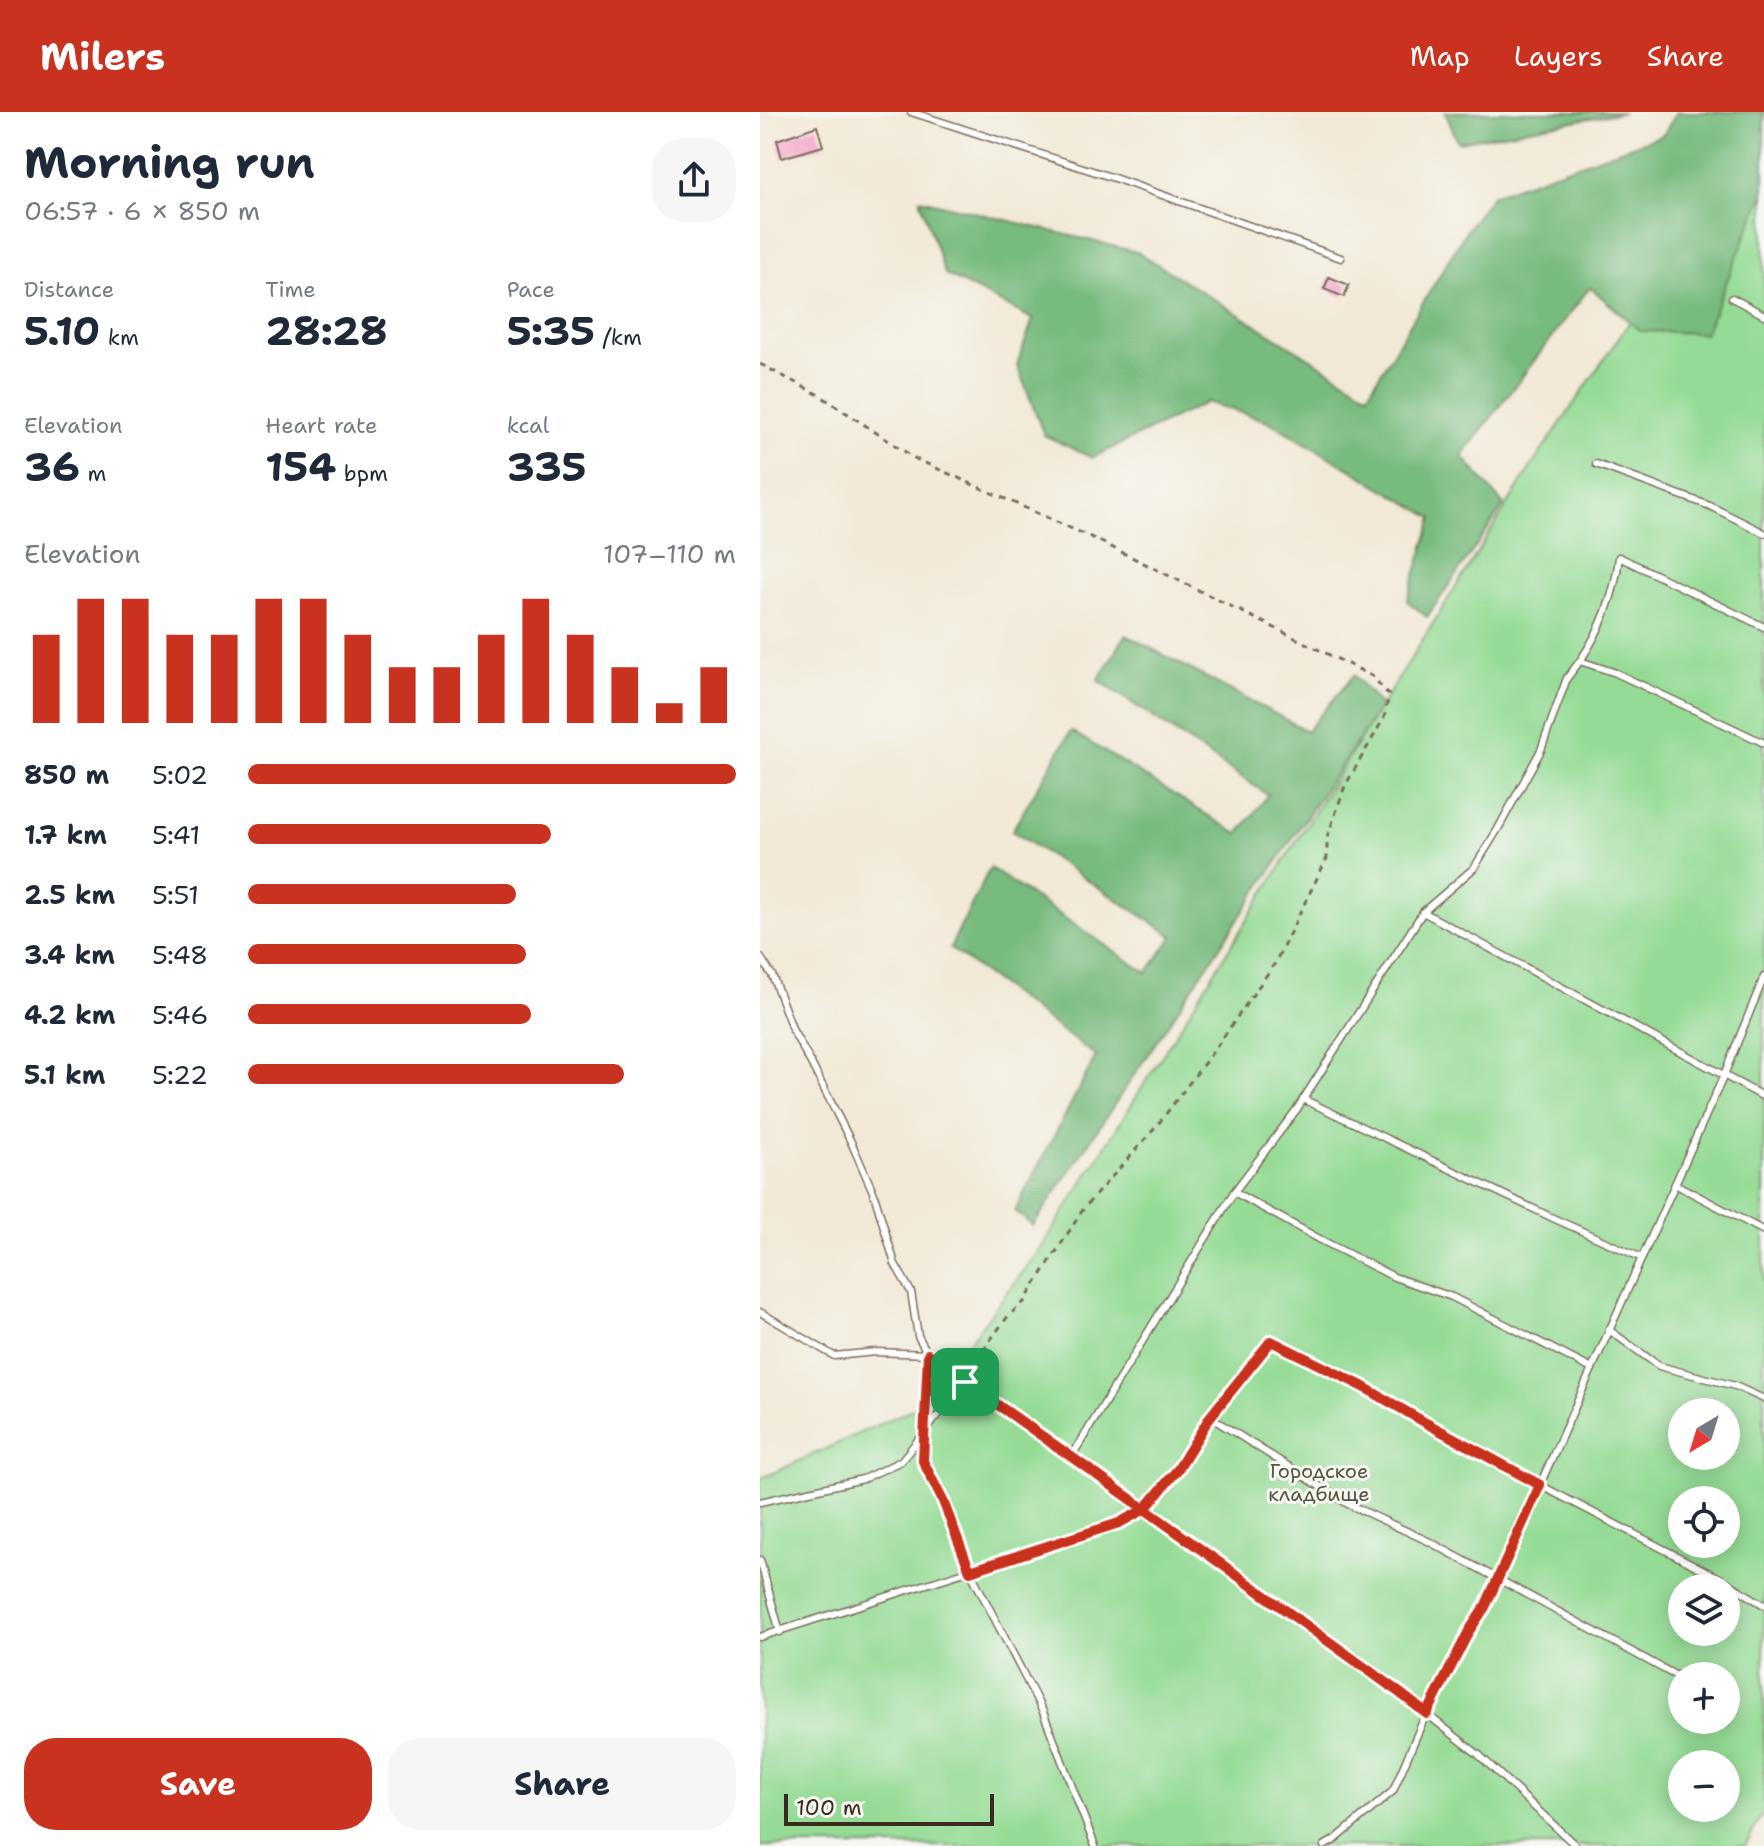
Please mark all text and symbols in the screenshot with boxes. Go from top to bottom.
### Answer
text: Milers [40,31,165,82]
text: Map [1410,37,1470,75]
text: Layers [1514,37,1603,75]
text: Share [1647,37,1724,75]
text: Morning run [24,133,315,192]
button: share [652,138,736,222]
text: 06:57 · 6 × 850 m [24,193,260,228]
text: Distance [24,275,114,304]
text: Time [265,275,316,304]
text: Pace [507,275,555,304]
text: 5.10 [24,304,100,358]
text: 28:28 [265,304,388,358]
text: 5:35 [507,304,595,358]
text: km [100,323,139,352]
text: /km [595,323,642,352]
text: Elevation [24,411,122,440]
text: Heart rate [265,411,377,440]
text: kcal [507,411,549,440]
text: 36 [24,440,80,494]
text: 154 [265,440,336,494]
text: 335 [507,440,586,494]
text: m [80,459,107,488]
text: bpm [336,459,388,488]
text: Elevation [24,536,140,571]
text: 107–110 m [603,536,736,571]
text: 850 m [24,757,109,792]
text: 5:02 [152,757,208,792]
text: 1.7 km [24,817,107,852]
text: 5:41 [152,817,200,852]
text: 2.5 km [24,877,115,912]
text: 5:51 [152,877,199,912]
text: 3.4 km [24,937,115,972]
text: 5:48 [152,937,208,972]
text: 4.2 km [24,997,116,1032]
text: 5:46 [152,997,208,1032]
text: 5.1 km [24,1057,106,1092]
text: 5:22 [152,1057,208,1092]
pin [931,1348,999,1416]
icon: arrive [943,1360,987,1404]
north arrow [1668,1398,1740,1470]
map controls [1668,1398,1740,1822]
park label: Городское кладбище [1268,1458,1370,1507]
button: locate [1668,1486,1740,1558]
button: layers [1668,1574,1740,1646]
button: + [1668,1662,1740,1734]
button: Save [24,1738,372,1830]
button: Share [388,1738,736,1830]
button: − [1668,1750,1740,1822]
scale bar [784,1790,994,1826]
text: 100 m [796,1793,862,1822]

